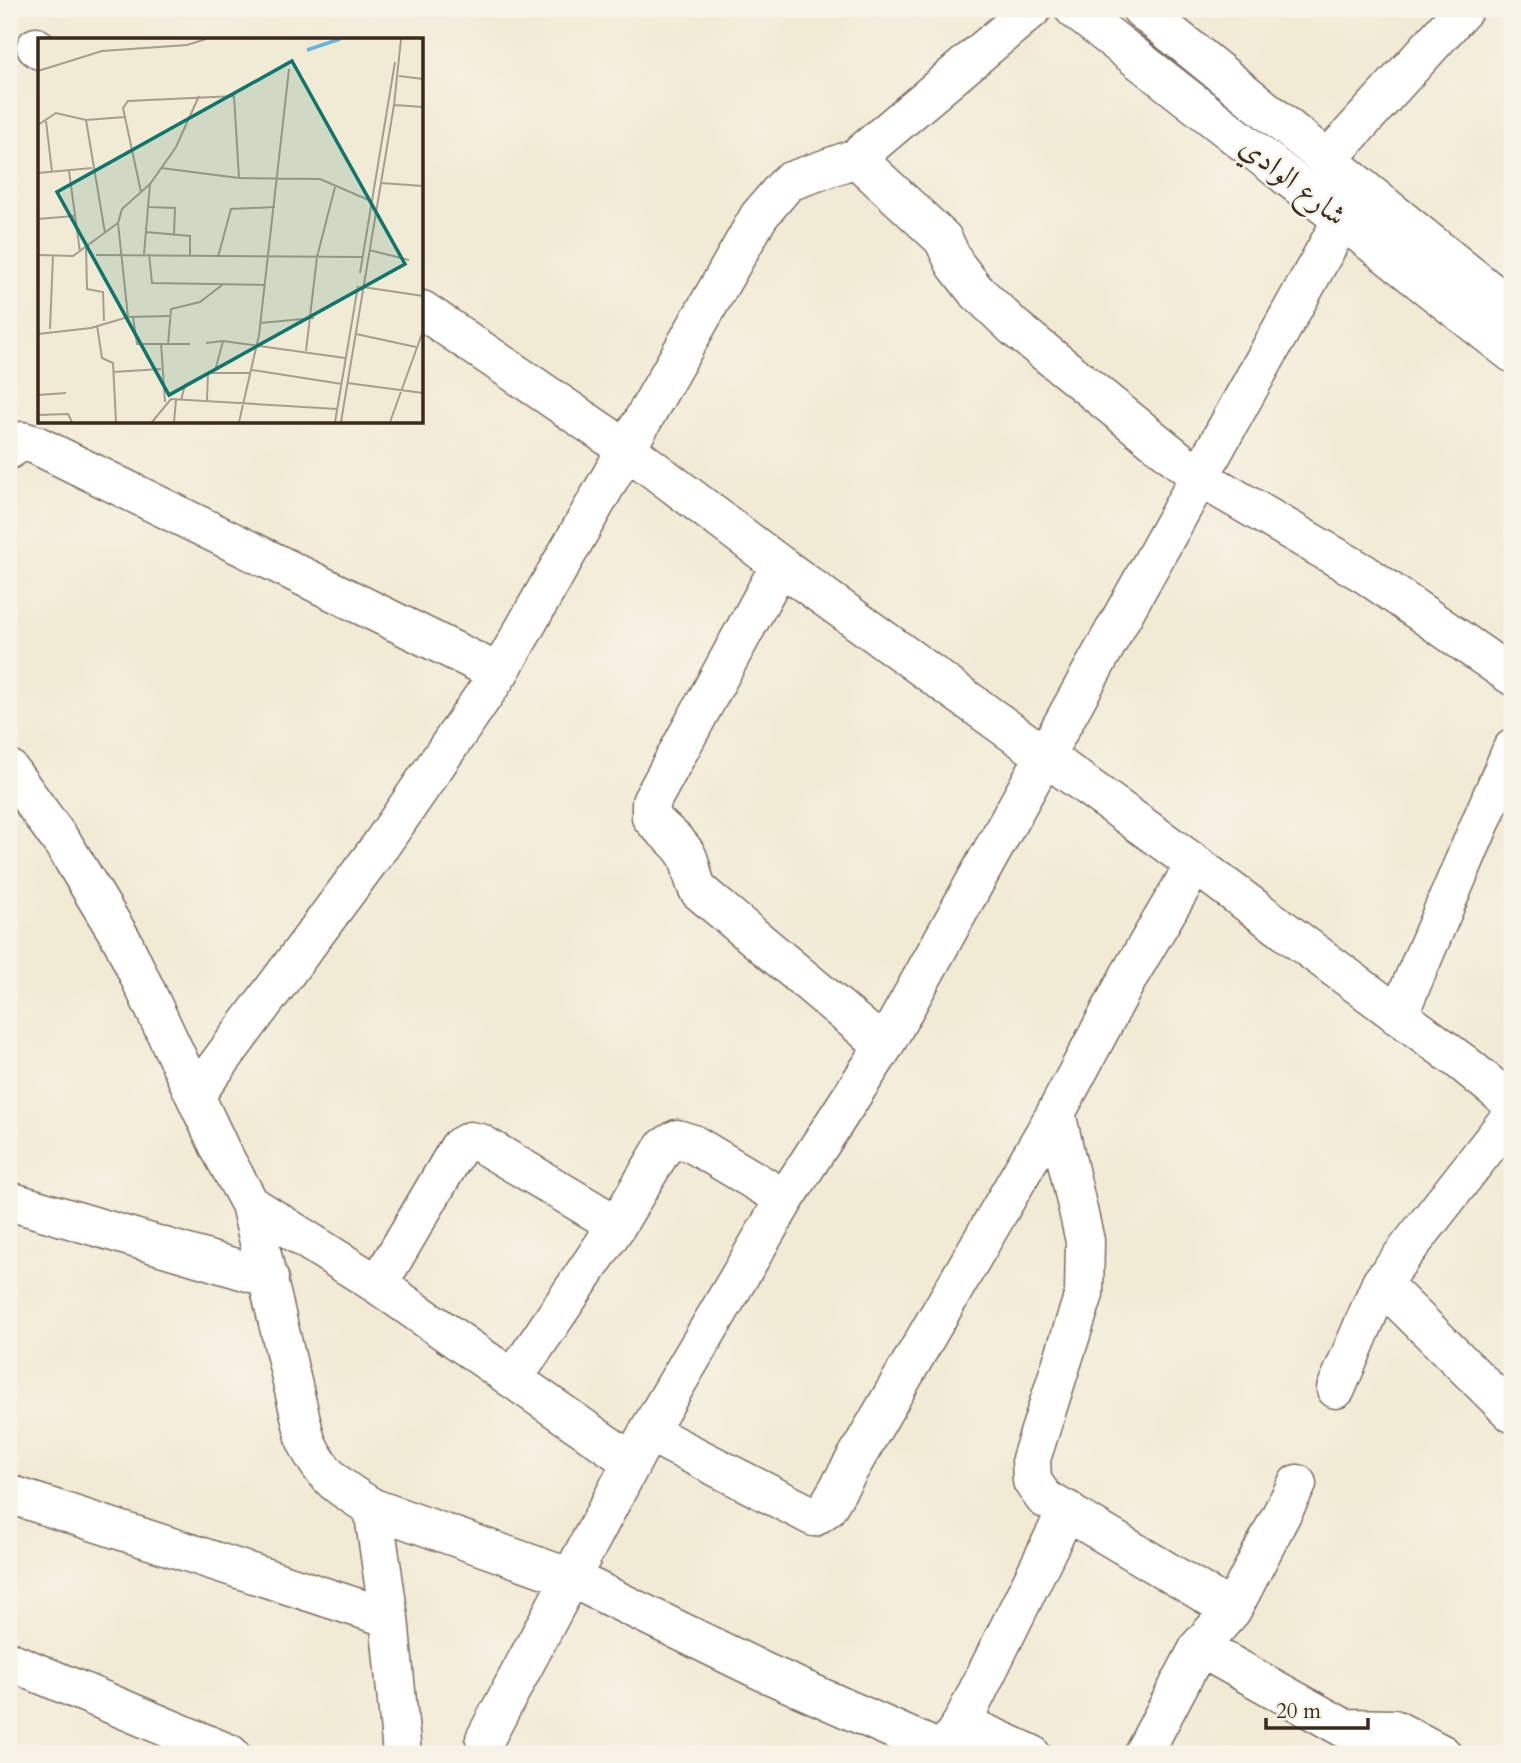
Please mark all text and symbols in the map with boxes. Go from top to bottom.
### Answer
inset map [38,38,424,424]
street label: شارع الوادي [1229,126,1355,239]
scale bar [1266,1686,1367,1730]
text: 20 m [1276,1697,1321,1726]

